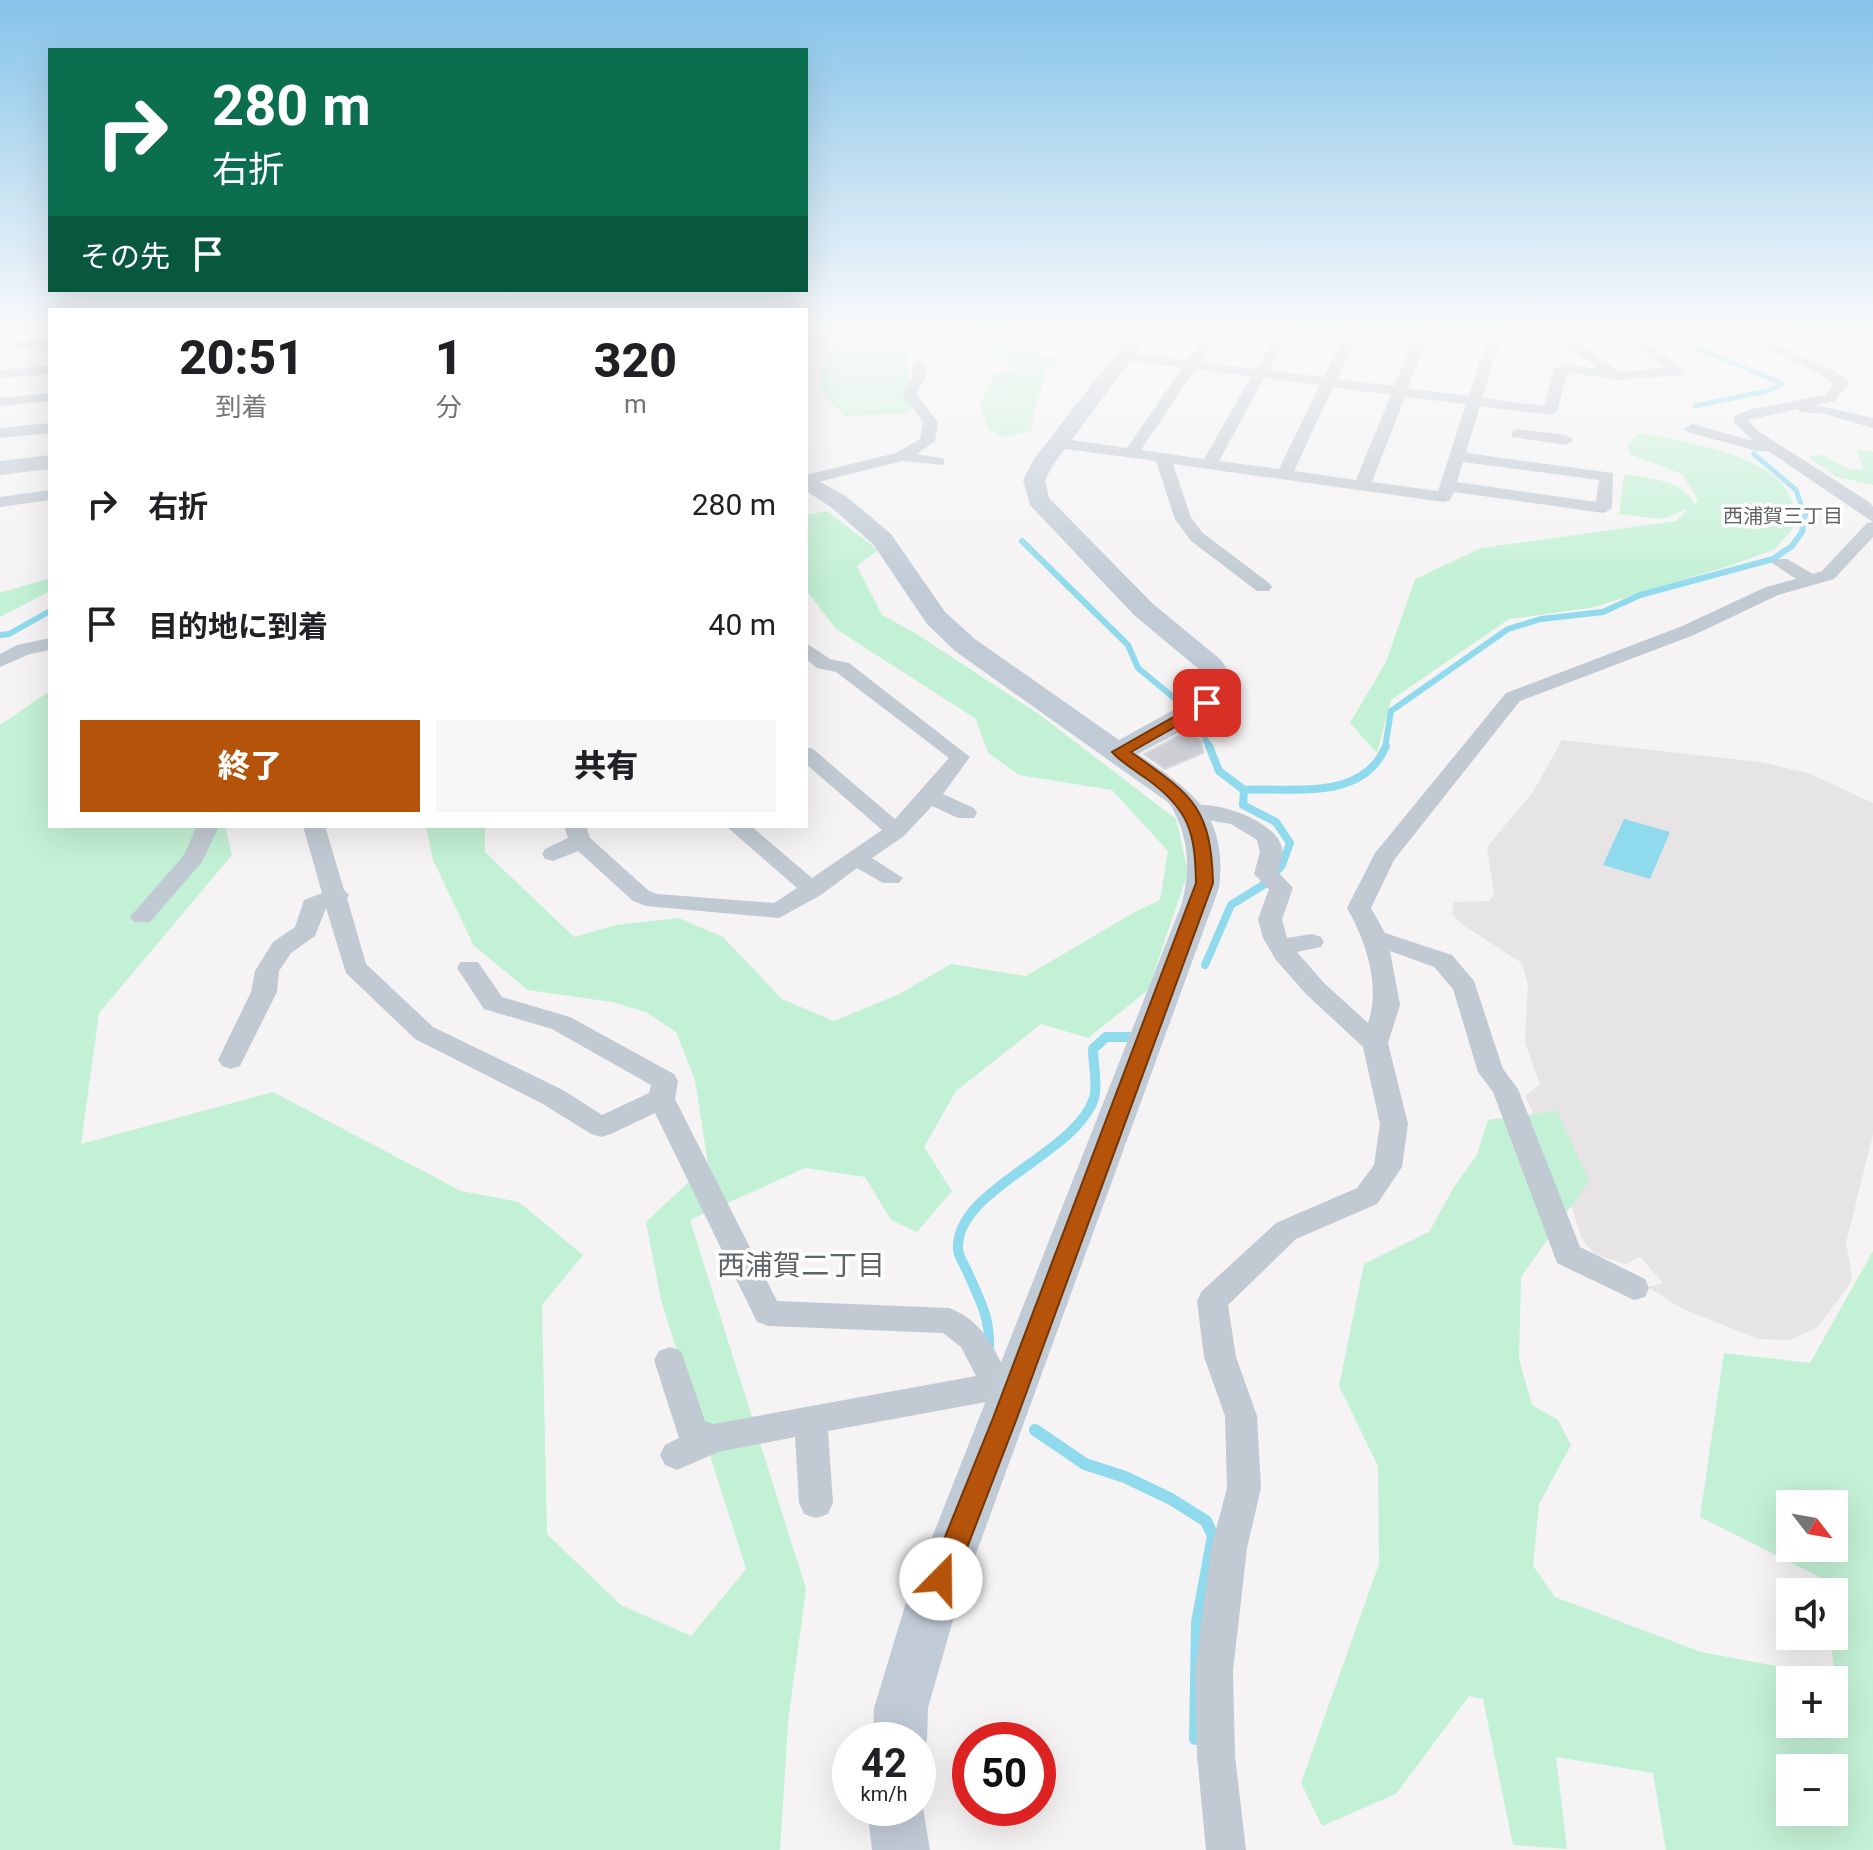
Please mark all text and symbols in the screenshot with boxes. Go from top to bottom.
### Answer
text: 280 m [212,73,371,139]
icon: right [80,80,184,184]
text: 右折 [212,149,284,191]
icon: arrive [186,232,230,276]
text: その先 [80,239,170,274]
text: 20:51 [179,329,304,386]
text: 1 [435,329,463,386]
text: 320 [594,332,677,389]
text: m [624,389,647,419]
text: 到着 [215,392,267,422]
text: 分 [436,392,462,422]
icon: right [80,482,124,526]
text: 280 m [692,487,776,522]
text: 右折 [148,489,208,524]
district label: 西浦賀三丁目 [1723,504,1843,528]
icon: arrive [80,602,124,646]
text: 40 m [709,607,776,642]
text: 目的地に到着 [148,609,328,644]
pin [1173,669,1241,737]
icon: arrive [1185,681,1229,725]
button: 終了 [80,720,420,812]
button: 共有 [436,720,776,812]
district label: 西浦賀二丁目 [717,1249,885,1282]
north arrow [1776,1490,1848,1562]
map controls [1776,1490,1848,1826]
position arrow [899,1537,983,1621]
button: sound [1776,1578,1848,1650]
button: + [1776,1666,1848,1738]
speed limit sign: 50 [952,1722,1056,1826]
text: 42 [861,1740,907,1787]
button: − [1776,1754,1848,1826]
text: km/h [861,1782,907,1806]

